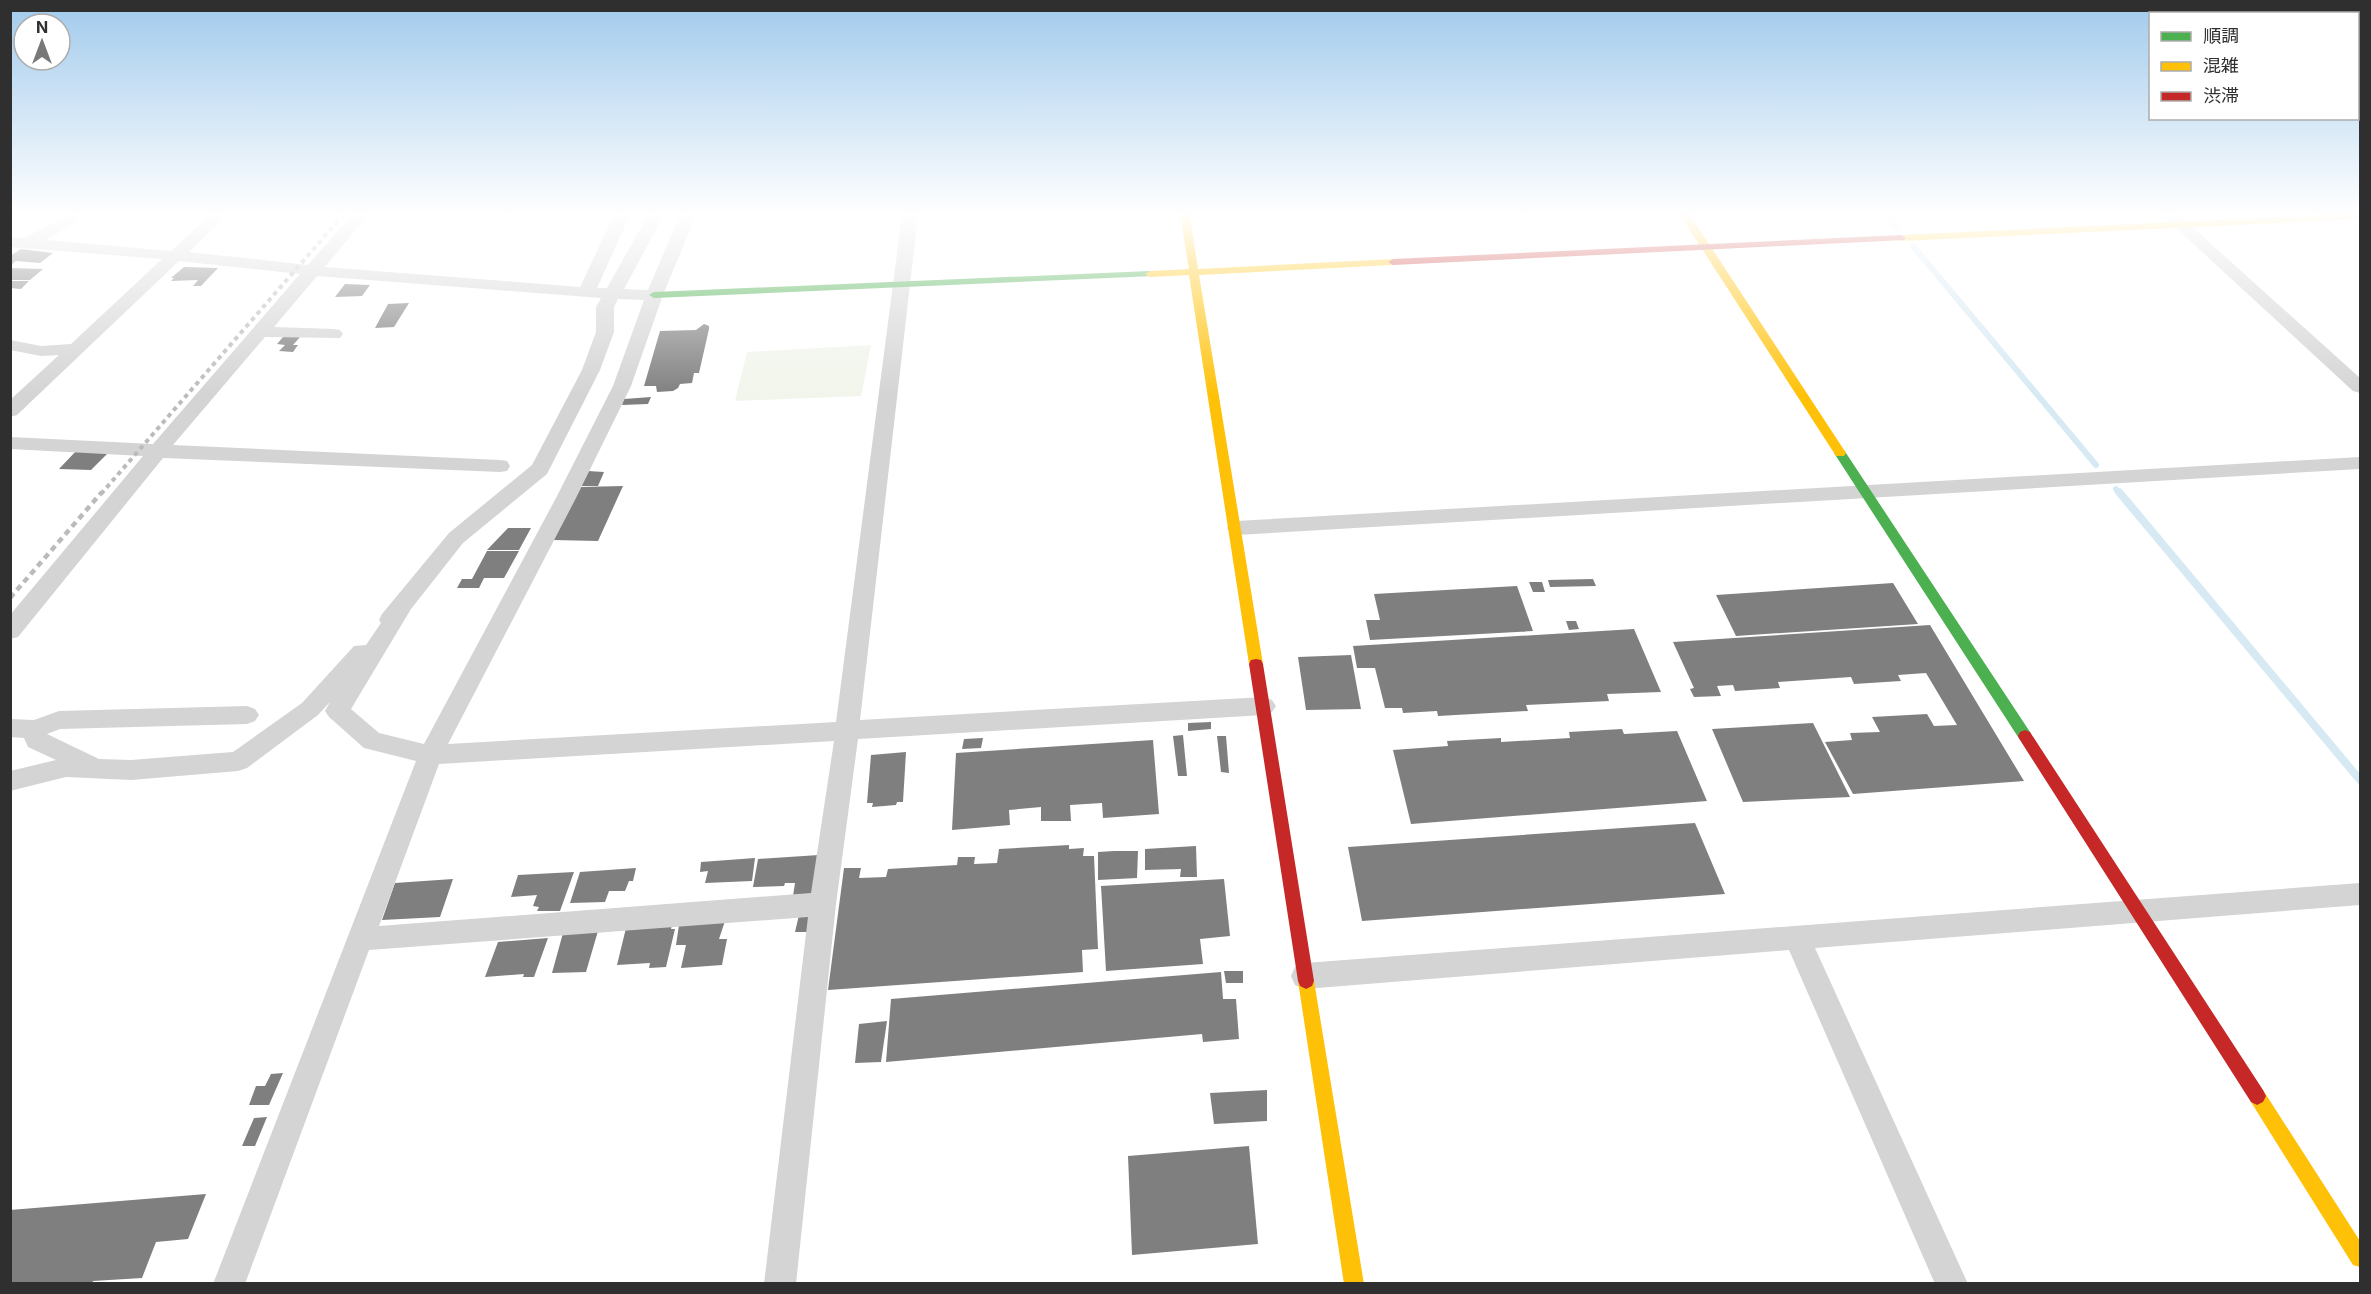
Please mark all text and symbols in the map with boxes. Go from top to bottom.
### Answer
north arrow [12,12,72,72]
legend [2149,12,2359,120]
text: N [36,17,48,37]
text: 順調 [2203,25,2239,46]
text: 混雑 [2203,55,2239,76]
text: 渋滞 [2203,85,2239,106]

